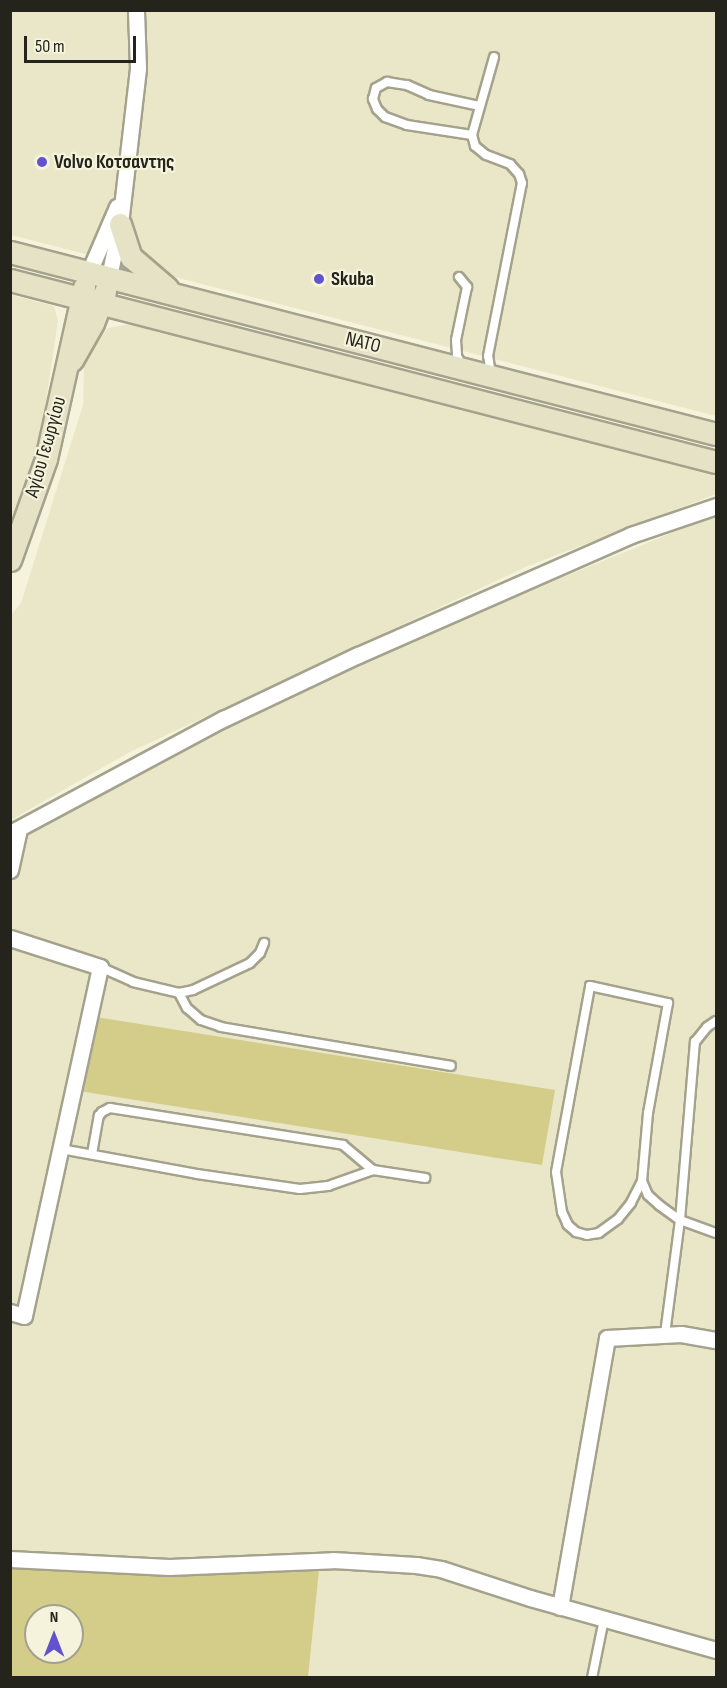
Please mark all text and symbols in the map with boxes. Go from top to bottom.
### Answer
scale bar [27,24,140,62]
text: 50 m [35,36,65,57]
place label: Volvo Κοτσαντης [54,150,174,174]
marker: Volvo Κοτσαντης [35,155,49,169]
place label: Skuba [331,267,374,291]
marker: Skuba [312,272,326,286]
street label: ΝΑΤΟ [343,327,383,359]
street label: Αγίου Γεωργίου [20,394,72,500]
north arrow [24,1604,84,1664]
text: N [50,1608,58,1627]

